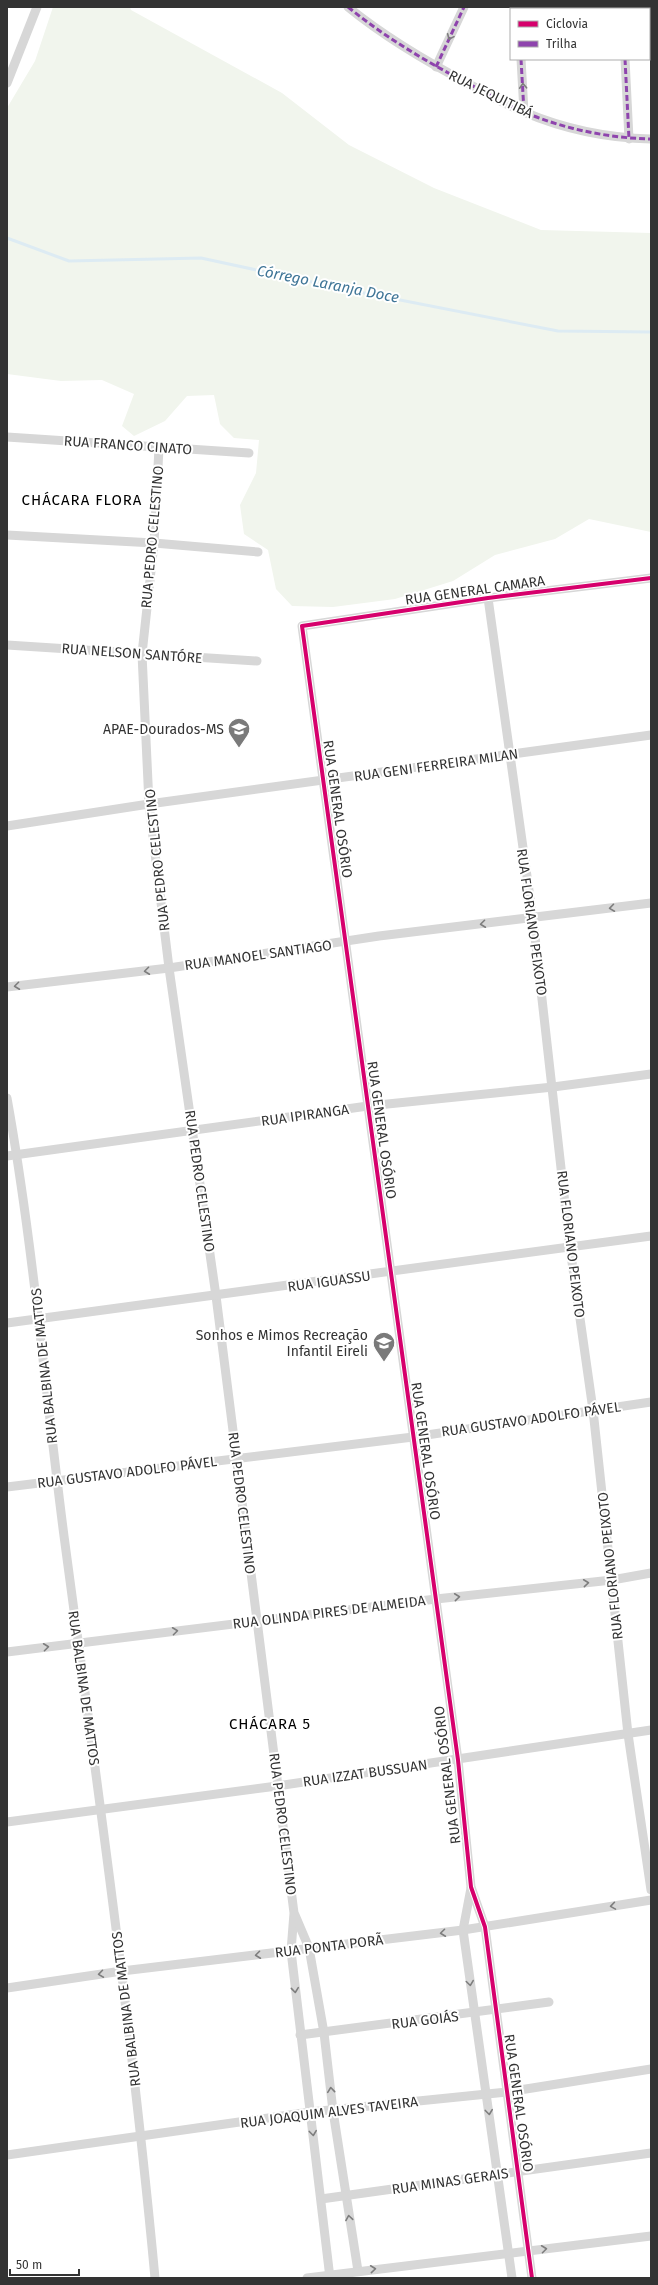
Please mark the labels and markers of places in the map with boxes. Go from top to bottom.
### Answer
school or university icon: APAE-Dourados-MS [226,716,252,749]
place label: APAE-Dourados-MS [103,721,224,738]
place label: Sonhos e Mimos Recreação Infantil Eireli [196,1327,368,1360]
school or university icon: Sonhos e Mimos Recreação Infantil Eireli [371,1330,397,1363]

